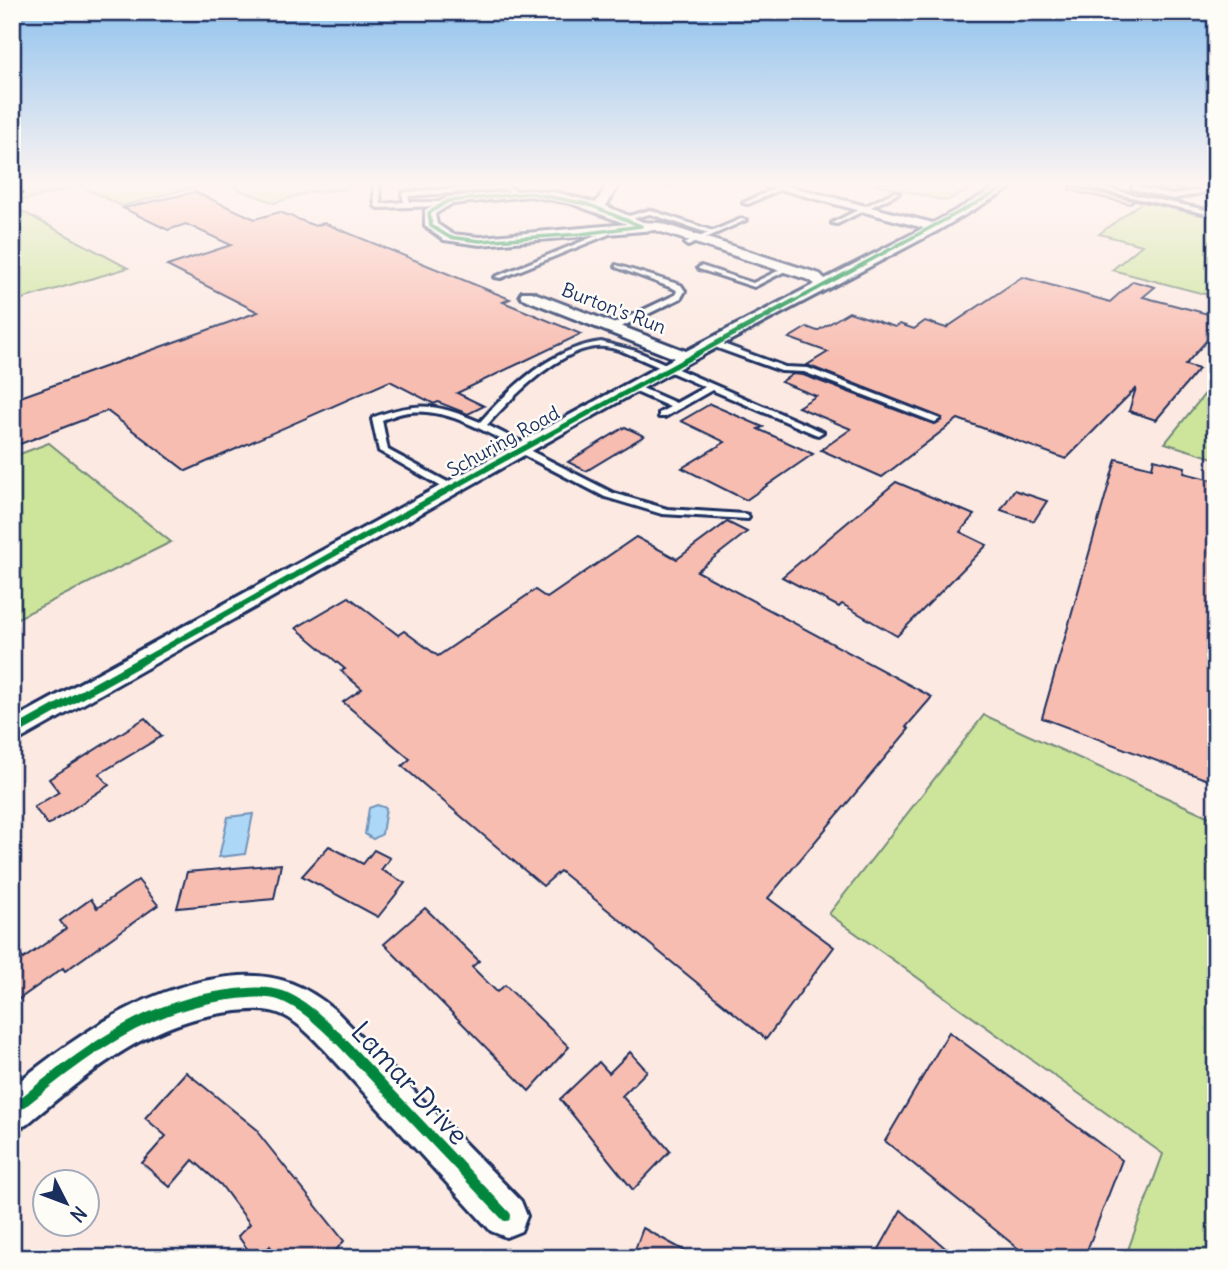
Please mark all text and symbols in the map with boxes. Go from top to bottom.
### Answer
street label: Burton's Run [558,277,670,339]
street label: Schuring Road [443,400,563,482]
street label: Lamar Drive [344,1014,476,1152]
north arrow [32,1168,102,1238]
text: N [65,1201,92,1227]

